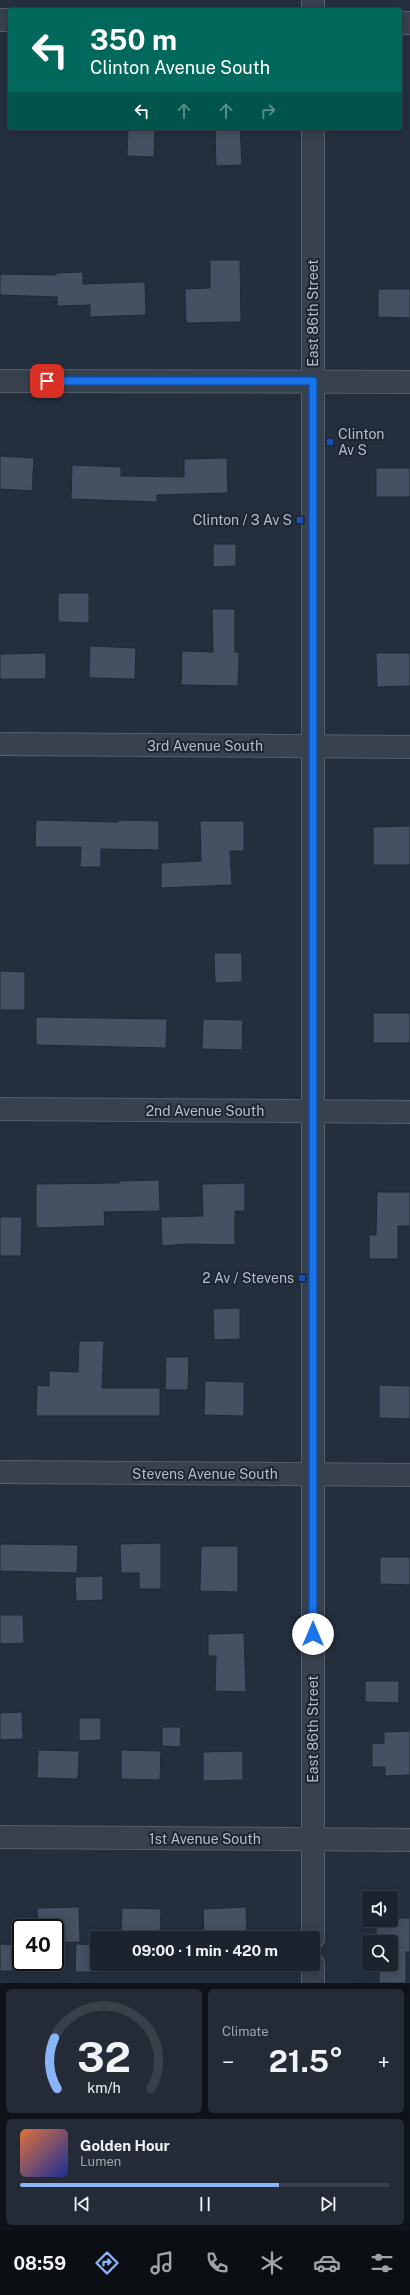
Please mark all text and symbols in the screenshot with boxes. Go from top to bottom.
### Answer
text: 350 m [90,23,177,56]
icon: left [24,24,76,76]
text: Clinton Avenue South [90,57,270,78]
icon: left [131,100,153,122]
icon: ahead [173,100,195,122]
icon: ahead [215,100,237,122]
icon: right [257,100,279,122]
street label: East 86th Street [305,259,321,367]
pin [30,364,64,398]
icon: arrive [36,370,58,392]
place label: Clinton Av S [338,426,384,458]
marker: Clinton Av S [325,437,335,447]
place label: Clinton / 3 Av S [193,512,292,528]
marker: Clinton / 3 Av S [295,515,305,525]
street label: 3rd Avenue South [147,738,263,754]
street label: 2nd Avenue South [146,1103,264,1119]
place label: 2 Av / Stevens [202,1270,294,1286]
marker: 2 Av / Stevens [297,1273,307,1283]
street label: Stevens Avenue South [132,1466,278,1482]
position arrow [292,1613,334,1655]
street label: East 86th Street [305,1675,321,1783]
street label: 1st Avenue South [149,1831,261,1847]
map controls [362,1891,398,1971]
button: sound [362,1891,398,1927]
speed limit sign: 40 [12,1919,64,1971]
button: search [362,1935,398,1971]
text: 09:00 · 1 min · 420 m [132,1942,278,1959]
text: Climate [222,2024,269,2039]
text: 32 [77,2032,131,2081]
text: 21.5° [269,2043,343,2079]
text: − [222,2049,234,2075]
text: + [378,2049,390,2075]
text: km/h [87,2079,121,2096]
text: Golden Hour [80,2137,170,2154]
text: Lumen [80,2154,121,2169]
icon: previous [71,2193,93,2215]
icon: pause [194,2193,216,2215]
icon: next [317,2193,339,2215]
icon: directions [93,2249,121,2277]
icon: music [148,2249,176,2277]
icon: phone [203,2249,231,2277]
icon: climate [258,2249,286,2277]
icon: car [313,2249,341,2277]
icon: filters [368,2249,396,2277]
text: 08:59 [14,2253,66,2274]

